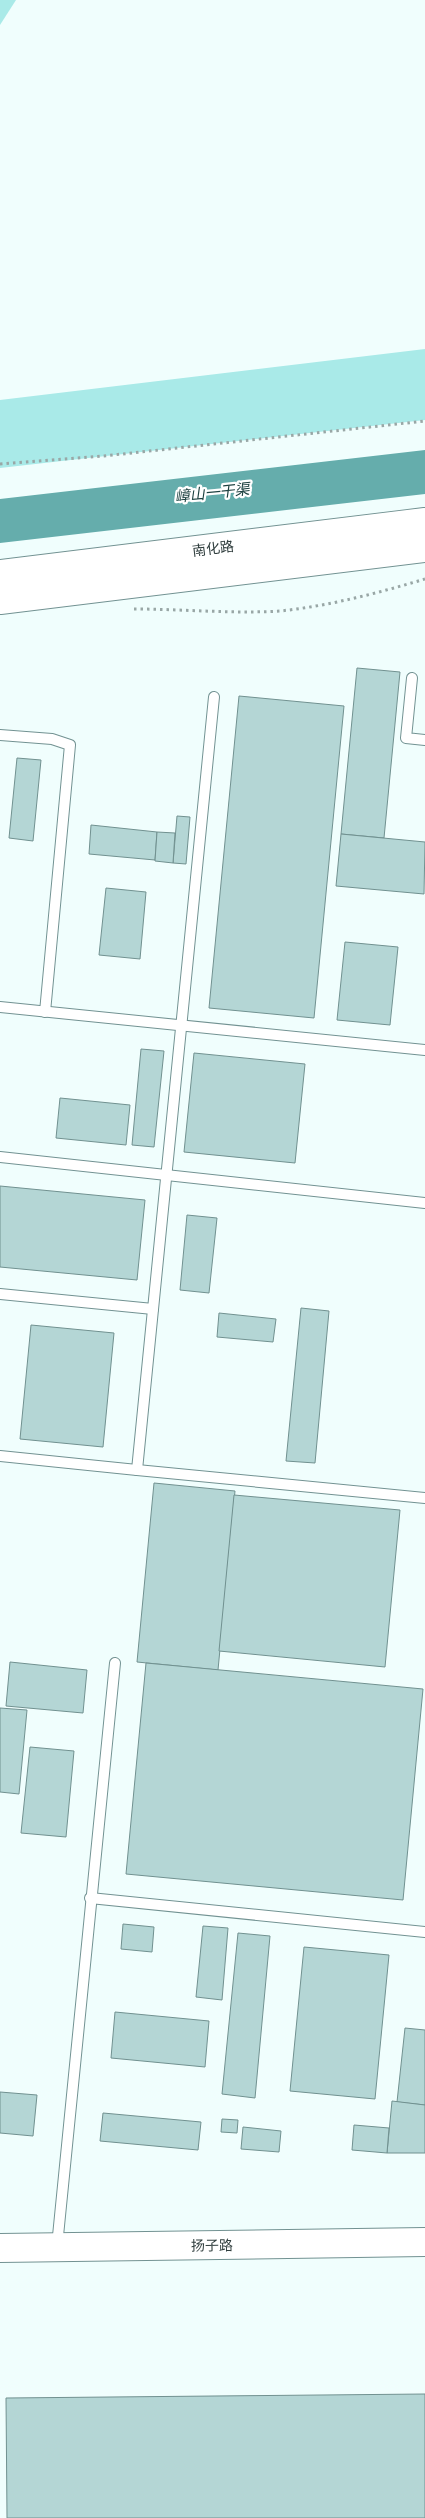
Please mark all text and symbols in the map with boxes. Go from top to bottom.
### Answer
water label: 嶂山一干渠 [174,478,252,506]
street label: 南化路 [191,536,235,560]
street label: 扬子路 [191,2235,233,2255]

